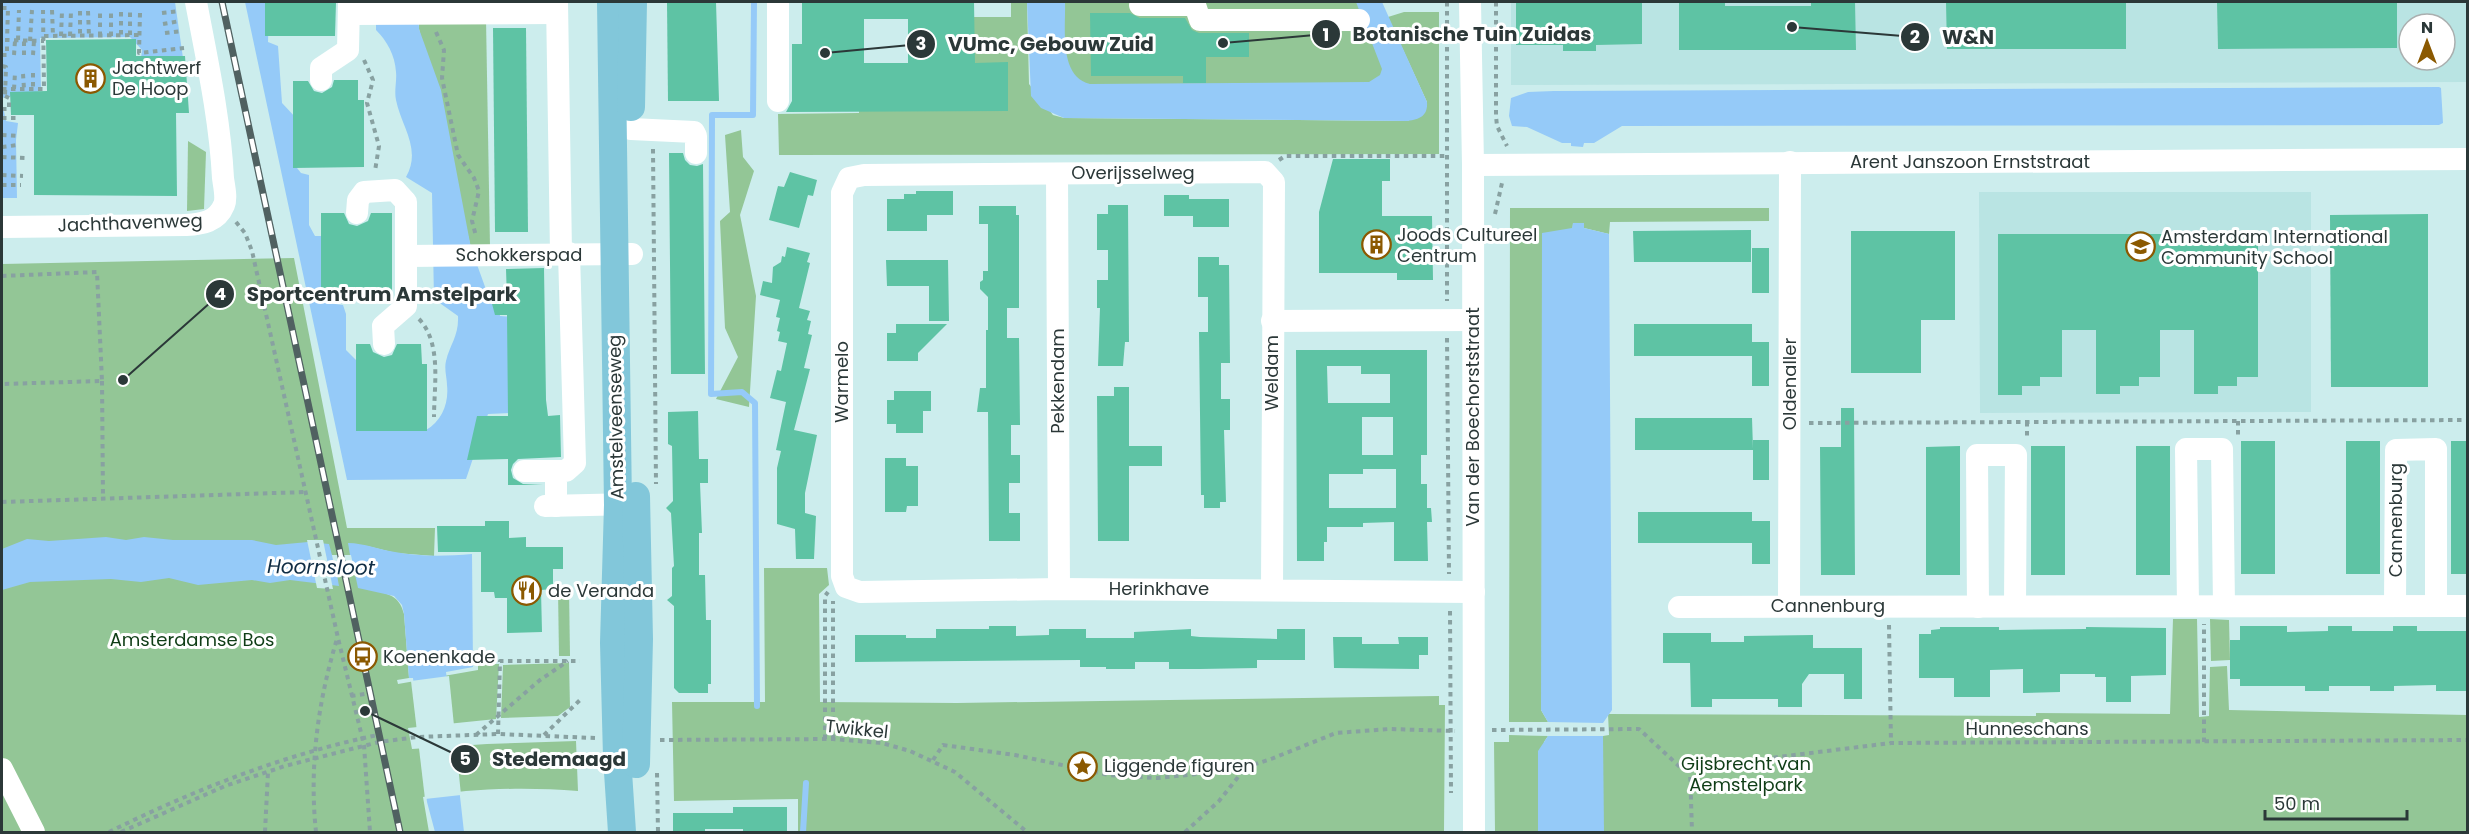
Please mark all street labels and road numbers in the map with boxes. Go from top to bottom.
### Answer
street label: Arent Janszoon Ernststraat [1850,149,2090,174]
street label: Overijsselweg [1071,160,1195,185]
street label: Jachthavenweg [57,207,203,238]
street label: Schokkerspad [456,242,582,267]
street label: Van der Boechorststraat [1460,307,1485,527]
street label: Pekkendam [1045,328,1070,434]
street label: Amstelveenseweg [602,334,629,500]
street label: Weldam [1259,335,1284,411]
street label: Oldenaller [1777,338,1802,430]
street label: Warmelo [829,341,854,423]
street label: Cannenburg [2383,463,2408,577]
street label: Herinkhave [1109,576,1209,601]
street label: Cannenburg [1771,593,1885,618]
street label: Twikkel [824,713,890,744]
street label: Hunneschans [1965,716,2089,741]

